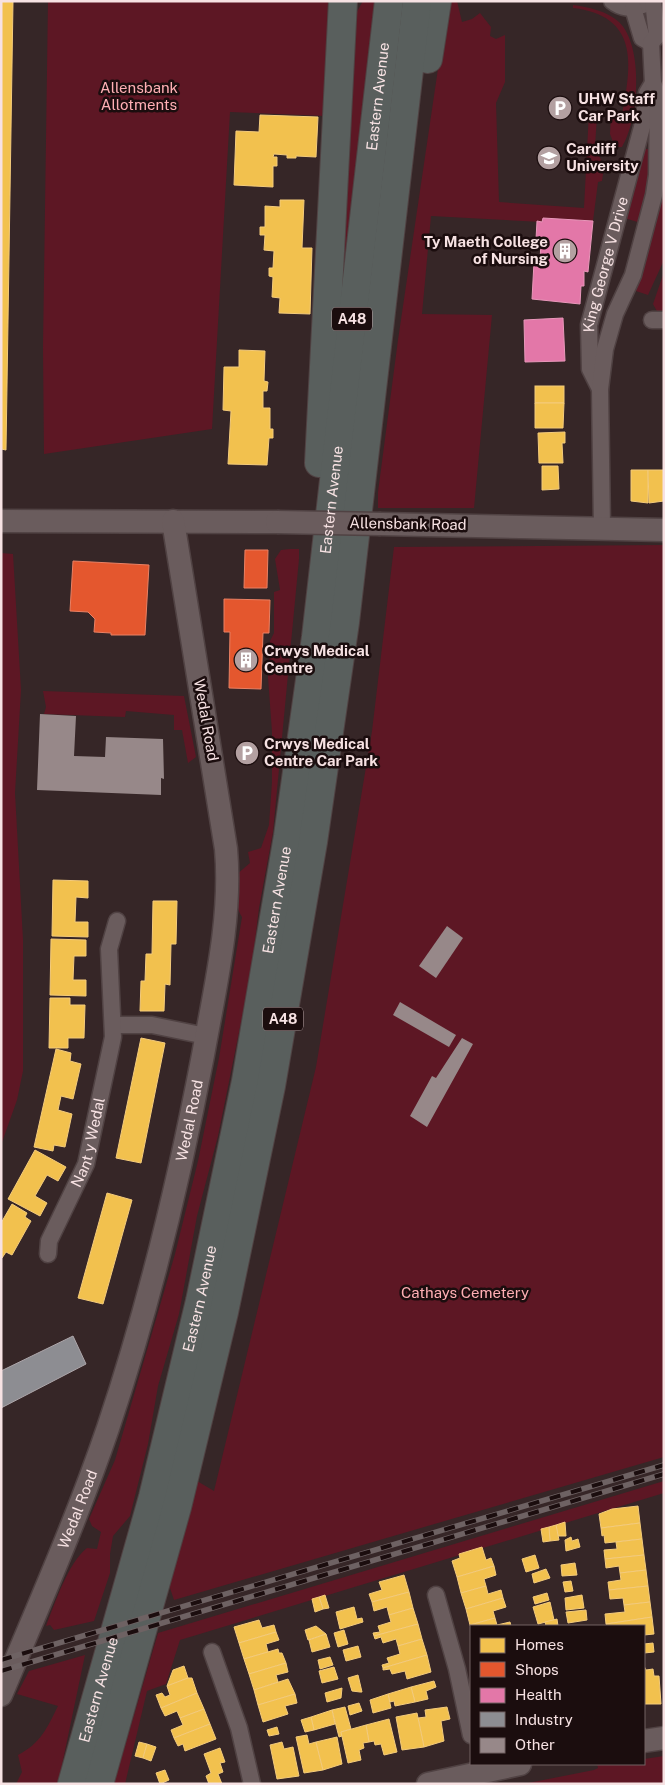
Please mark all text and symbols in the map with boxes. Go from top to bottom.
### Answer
street label: Eastern Avenue [363,42,392,152]
park label: Allensbank Allotments [100,79,178,113]
place label: UHW Staff Car Park [578,90,655,124]
parking icon: UHW Staff Car Park [547,95,573,121]
place label: Cardiff University [566,140,639,174]
school or university icon: Cardiff University [536,145,562,171]
street label: King George V Drive [580,195,631,332]
place label: Ty Maeth College of Nursing [424,233,549,267]
building icon: Ty Maeth College of Nursing [552,238,578,264]
road number: A48 [332,308,372,330]
street label: Eastern Avenue [317,445,346,555]
street label: Allensbank Road [349,514,467,533]
place label: Crwys Medical Centre [264,642,370,676]
building icon: Crwys Medical Centre [233,647,259,673]
street label: Wedal Road [191,678,222,762]
place label: Crwys Medical Centre Car Park [264,735,378,769]
parking icon: Crwys Medical Centre Car Park [234,740,260,766]
street label: Eastern Avenue [259,845,294,955]
road number: A48 [263,1008,303,1030]
street label: Wedal Road [172,1078,206,1163]
street label: Nant y Wedal [67,1096,108,1190]
street label: Eastern Avenue [179,1244,219,1354]
park label: Cathays Cemetery [401,1284,529,1301]
street label: Wedal Road [54,1467,100,1551]
legend [470,1625,645,1765]
street label: Eastern Avenue [75,1635,121,1744]
text: Homes [515,1636,564,1653]
text: Shops [515,1661,559,1678]
text: Health [515,1686,562,1703]
text: Industry [515,1711,573,1728]
text: Other [515,1736,555,1753]

